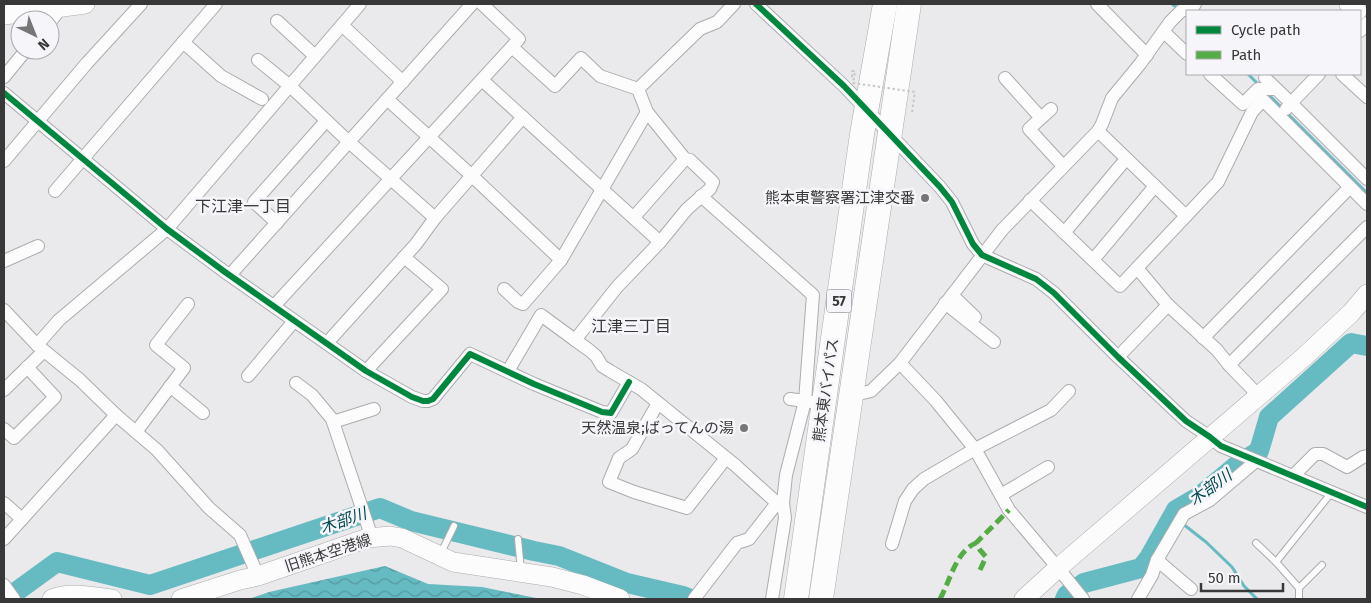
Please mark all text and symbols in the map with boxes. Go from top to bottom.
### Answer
north arrow [10,10,60,60]
legend [1186,10,1361,75]
text: Cycle path [1231,21,1301,39]
text: N [34,35,53,54]
text: Path [1231,46,1261,64]
place label: 熊本東警察署江津交番 [765,189,915,207]
marker: 熊本東警察署江津交番 [919,192,931,204]
district label: 下江津一丁目 [195,197,291,216]
road number: 57 [826,290,852,312]
district label: 江津三丁目 [591,317,671,336]
street label: 熊本東バイパス [810,337,842,443]
place label: 天然温泉;ばってんの湯 [581,419,734,437]
marker: 天然温泉;ばってんの湯 [738,422,750,434]
water label: 木部川 [1185,464,1237,509]
water label: 木部川 [317,503,371,537]
street label: 旧熊本空港線 [282,531,374,575]
scale bar [1201,560,1284,592]
text: 50 m [1208,569,1241,587]

